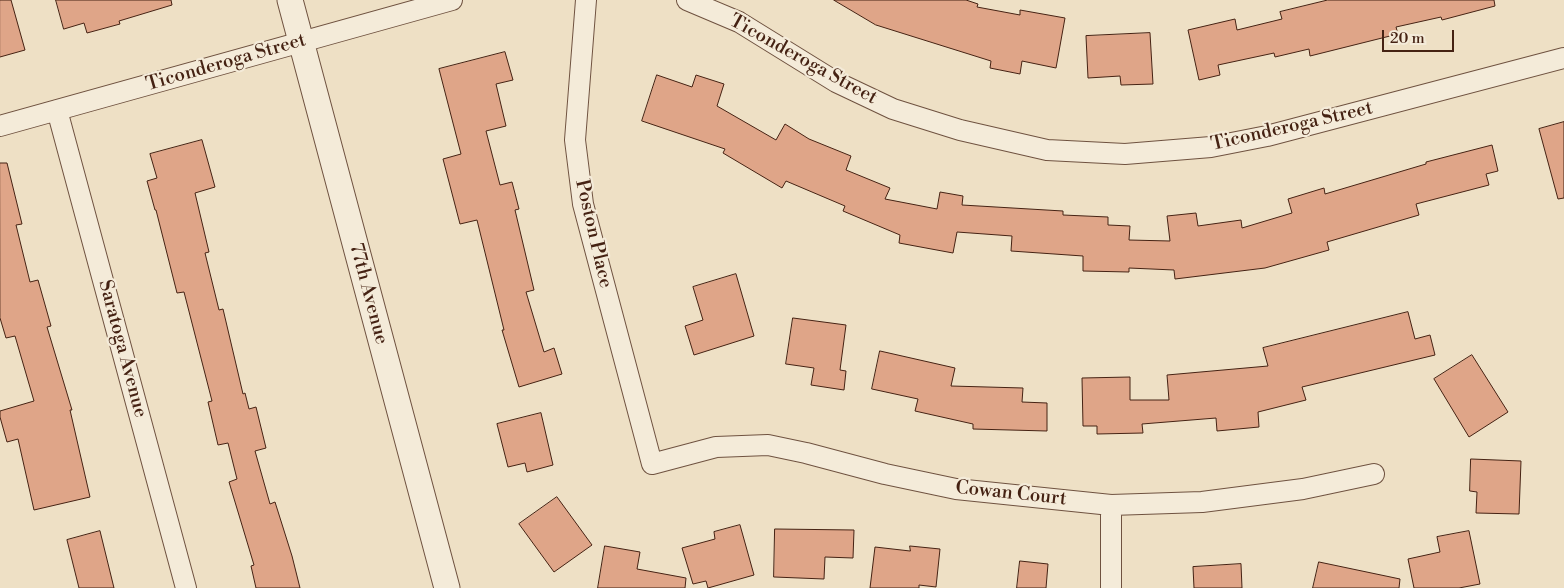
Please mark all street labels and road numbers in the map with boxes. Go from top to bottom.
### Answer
street label: Ticonderoga Street [725,10,881,110]
street label: Ticonderoga Street [143,29,309,97]
street label: Ticonderoga Street [1209,97,1375,157]
street label: Poston Place [569,178,617,290]
street label: 77th Avenue [344,241,392,347]
street label: Saratoga Avenue [93,278,151,420]
street label: Cowan Court [954,477,1068,511]

